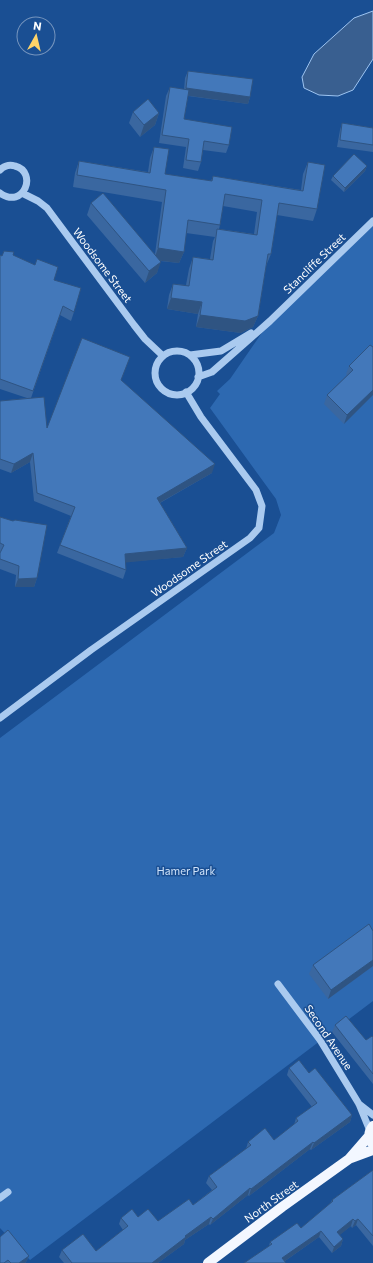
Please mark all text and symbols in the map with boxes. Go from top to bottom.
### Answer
north arrow [16,16,56,56]
text: N [32,19,42,33]
street label: Woodsome Street [71,225,136,305]
street label: Stancliffe Street [280,230,348,296]
street label: Woodsome Street [148,537,230,599]
park label: Hamer Park [157,864,215,877]
street label: Second Avenue [302,1002,356,1072]
street label: North Street [242,1177,301,1225]

